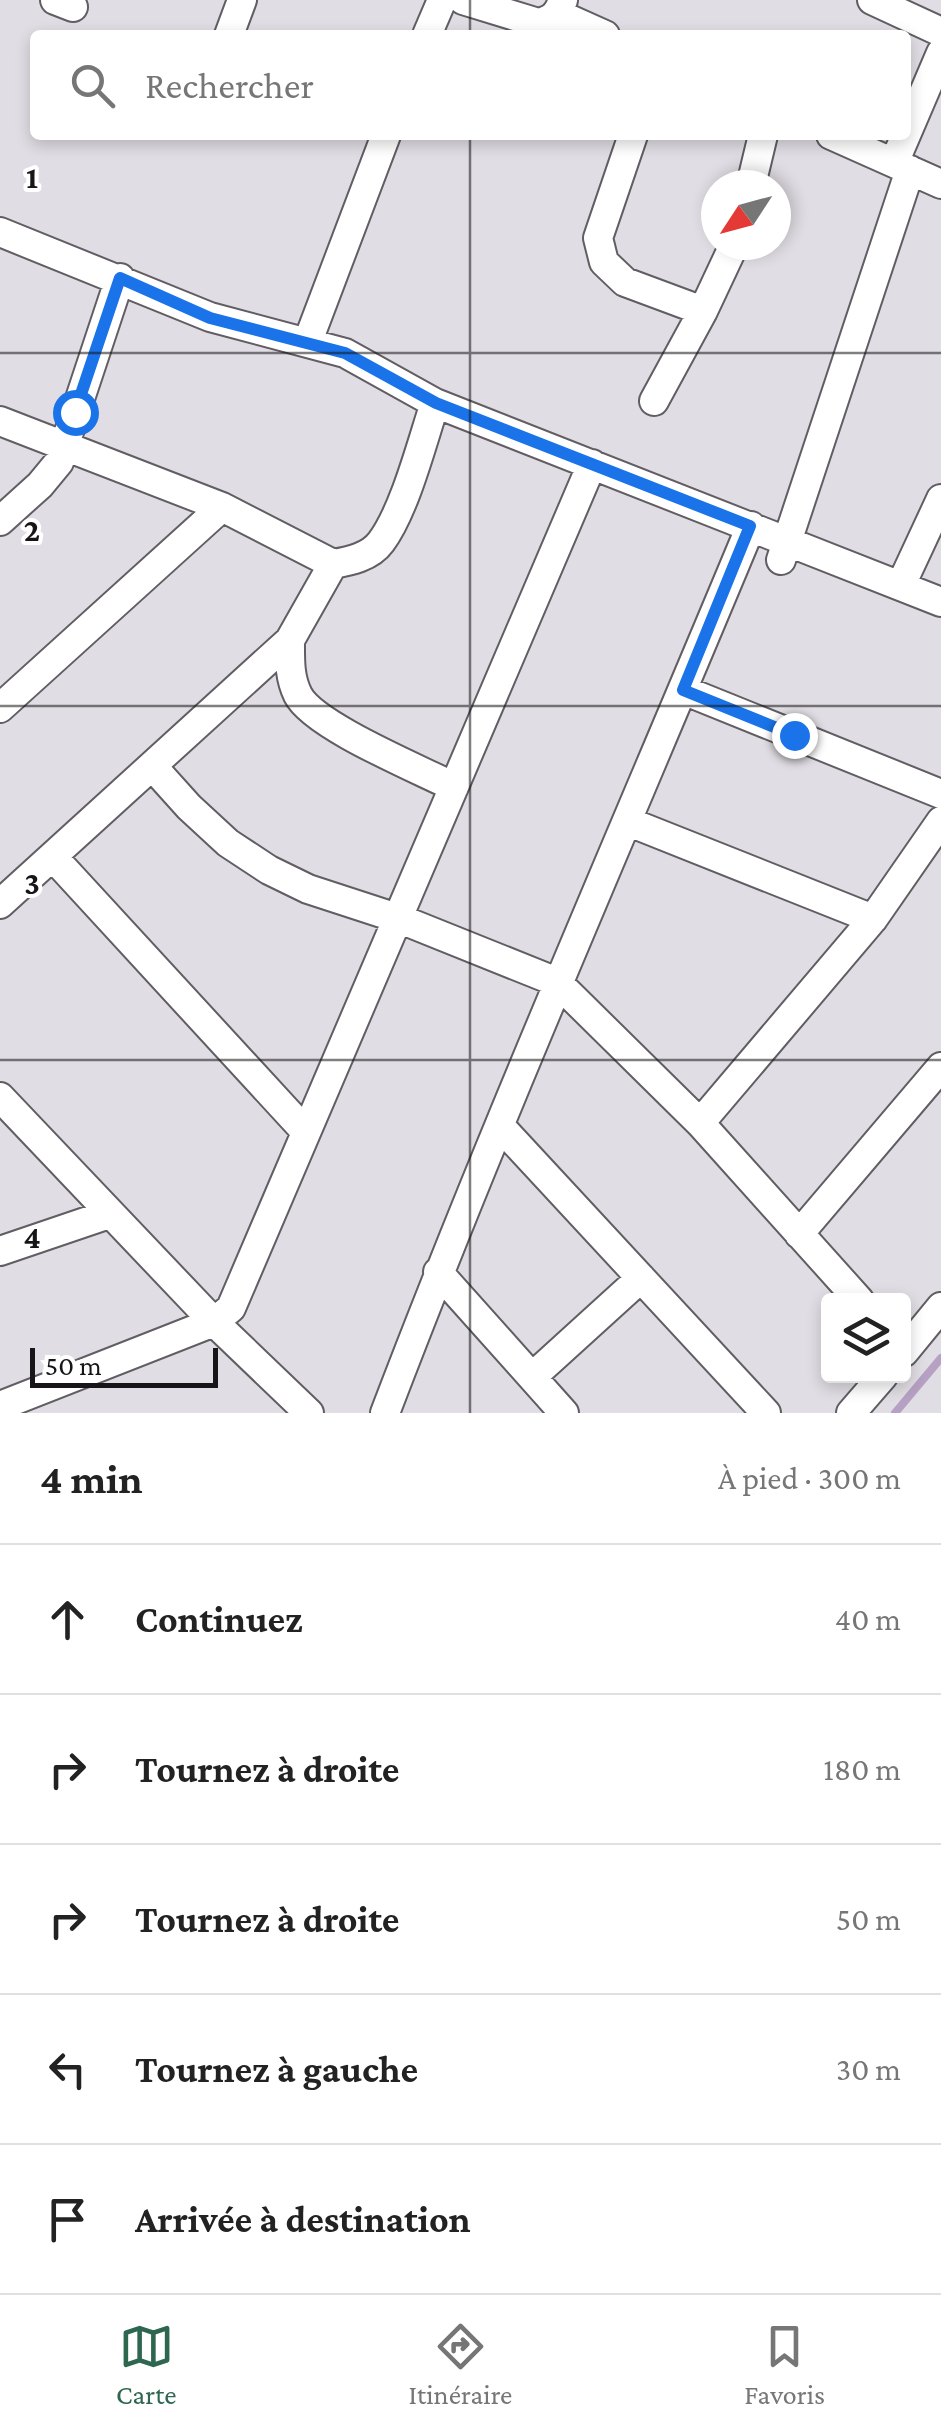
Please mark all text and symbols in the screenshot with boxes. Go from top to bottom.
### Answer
search box [30,30,911,140]
icon: search [65,58,120,113]
text: Rechercher [145,64,314,106]
text: 1 [26,159,38,195]
north arrow [701,170,791,260]
route start [53,390,99,436]
text: 2 [24,512,40,548]
route end [772,713,818,759]
text: 3 [24,865,40,901]
text: 4 [23,1219,41,1255]
map controls [821,1293,911,1383]
button: layers [821,1293,911,1383]
scale bar [30,1343,218,1388]
text: 50 m [45,1350,102,1381]
text: 4 min [40,1455,143,1502]
text: À pied · 300 m [718,1460,901,1496]
icon: ahead [40,1592,95,1647]
text: Continuez [135,1598,303,1640]
text: 40 m [835,1601,901,1637]
icon: right [40,1742,95,1797]
text: Tournez à droite [135,1748,400,1790]
text: 180 m [823,1751,901,1787]
icon: right [40,1892,95,1947]
text: Tournez à droite [135,1898,400,1940]
text: 50 m [836,1901,901,1937]
icon: left [40,2042,95,2097]
text: Tournez à gauche [135,2048,418,2090]
text: 30 m [836,2051,901,2087]
icon: arrive [40,2192,95,2247]
text: Arrivée à destination [135,2198,471,2240]
tab: Carte [116,2319,177,2410]
tab: Itinéraire [409,2319,512,2410]
tab: Favoris [744,2319,825,2410]

